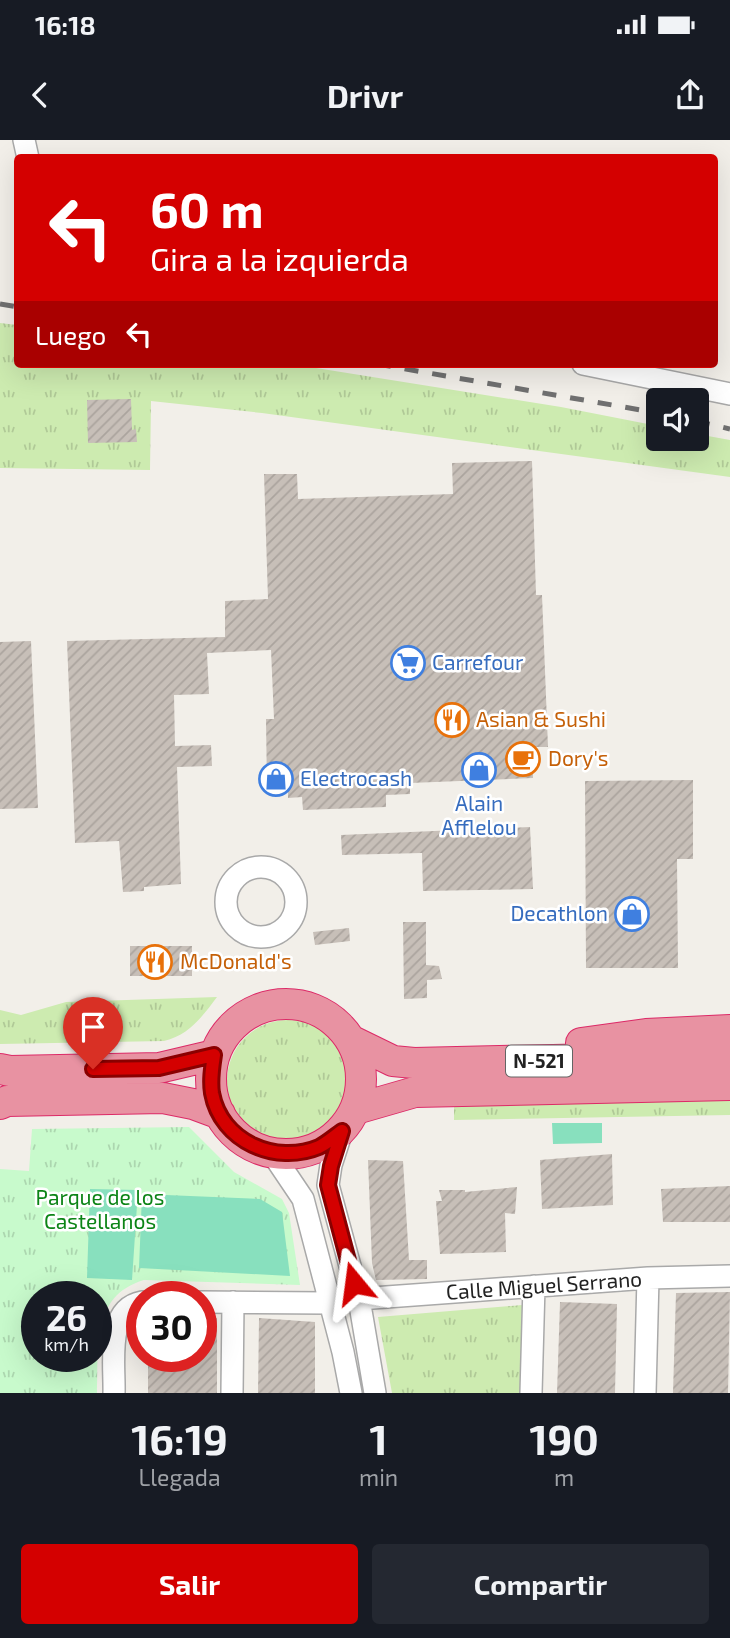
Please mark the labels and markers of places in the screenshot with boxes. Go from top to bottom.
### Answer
supermarket icon: Carrefour [389,644,427,682]
place label: Carrefour [432,649,524,674]
restaurant icon: Asian & Sushi [433,701,471,739]
place label: Asian & Sushi [476,706,606,731]
cafe icon: Dory's [504,740,542,778]
place label: Dory's [548,745,608,770]
shop icon: Alain Afflelou [460,751,498,789]
shop icon: Electrocash [257,760,295,798]
place label: Electrocash [300,765,412,790]
place label: Alain Afflelou [441,790,517,839]
shop icon: Decathlon [613,895,651,933]
place label: Decathlon [510,900,608,925]
restaurant icon: McDonald's [136,943,174,981]
place label: McDonald's [180,948,292,973]
pin [63,997,123,1069]

